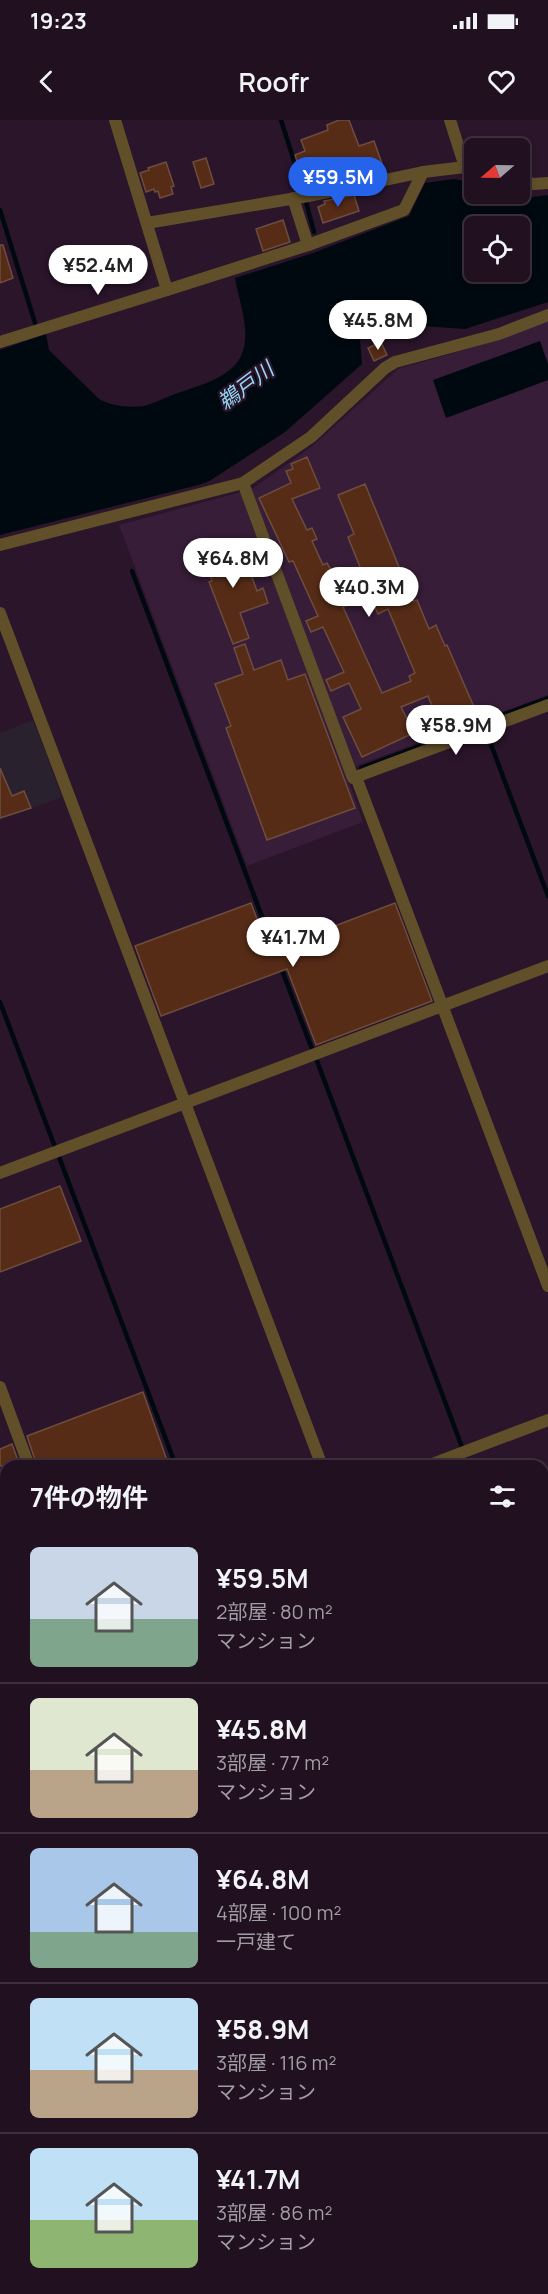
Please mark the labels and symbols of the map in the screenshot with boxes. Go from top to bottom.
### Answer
north arrow [464,138,530,204]
pin: ¥59.5M [289,157,387,208]
pin: ¥52.4M [49,245,147,296]
pin: ¥45.8M [329,300,427,351]
water label: 鵜戸川 [212,354,281,415]
pin: ¥64.8M [184,538,282,589]
pin: ¥40.3M [320,567,418,618]
pin: ¥58.9M [407,705,505,756]
pin: ¥41.7M [244,917,342,968]

